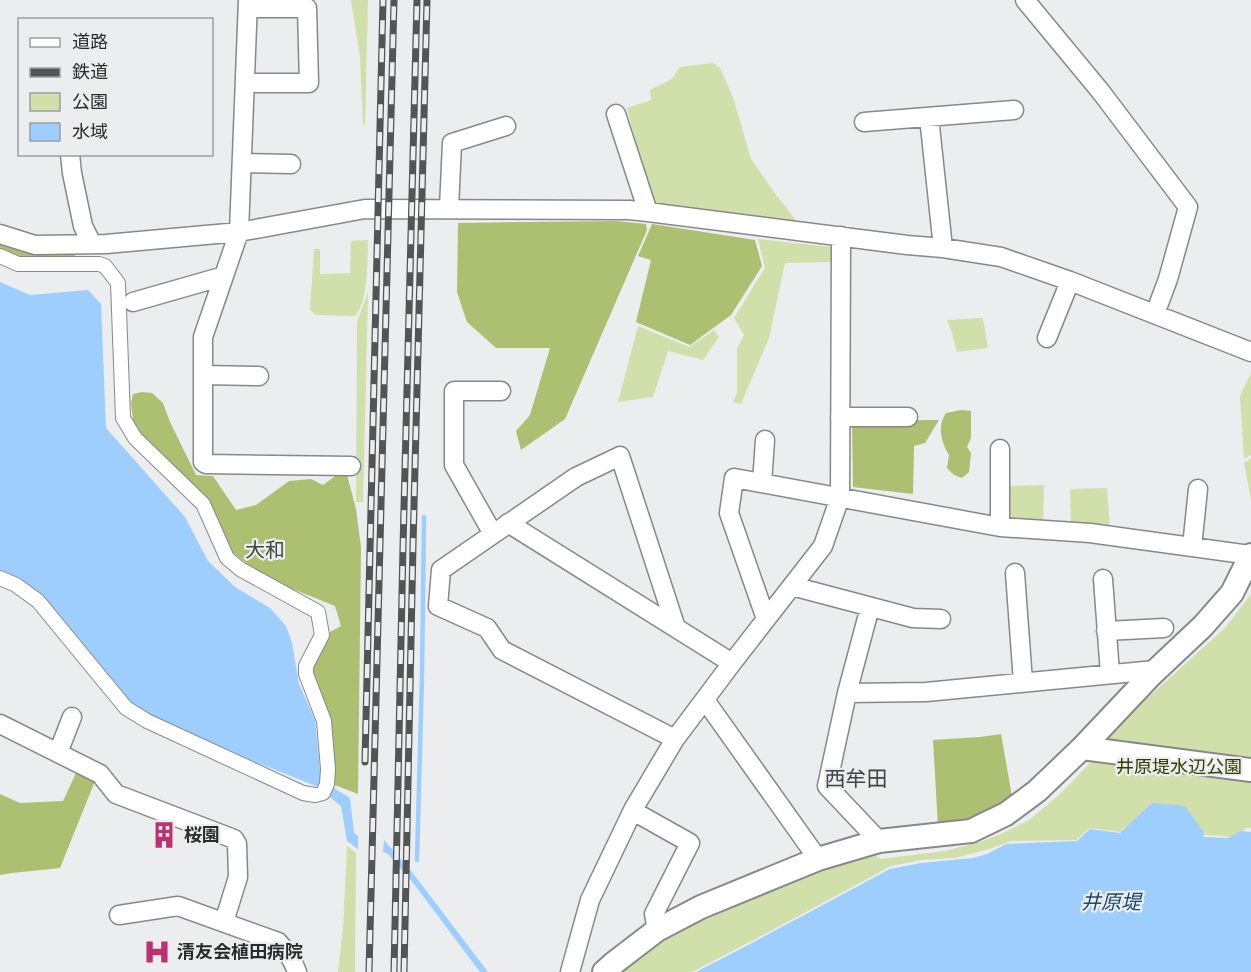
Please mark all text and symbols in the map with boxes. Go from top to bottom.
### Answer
legend [18,18,213,156]
text: 道路 [72,31,108,53]
text: 鉄道 [72,61,108,83]
text: 公園 [72,91,108,113]
text: 水域 [72,121,108,143]
district label: 大和 [245,538,285,563]
park label: 井原堤水辺公園 [1116,756,1242,778]
district label: 西牟田 [825,766,888,792]
building icon: 桜園 [149,820,179,850]
place label: 桜園 [184,824,220,846]
water label: 井原堤 [1081,890,1143,915]
hospital icon: 清友会植田病院 [142,937,172,967]
place label: 清友会植田病院 [177,941,303,963]

